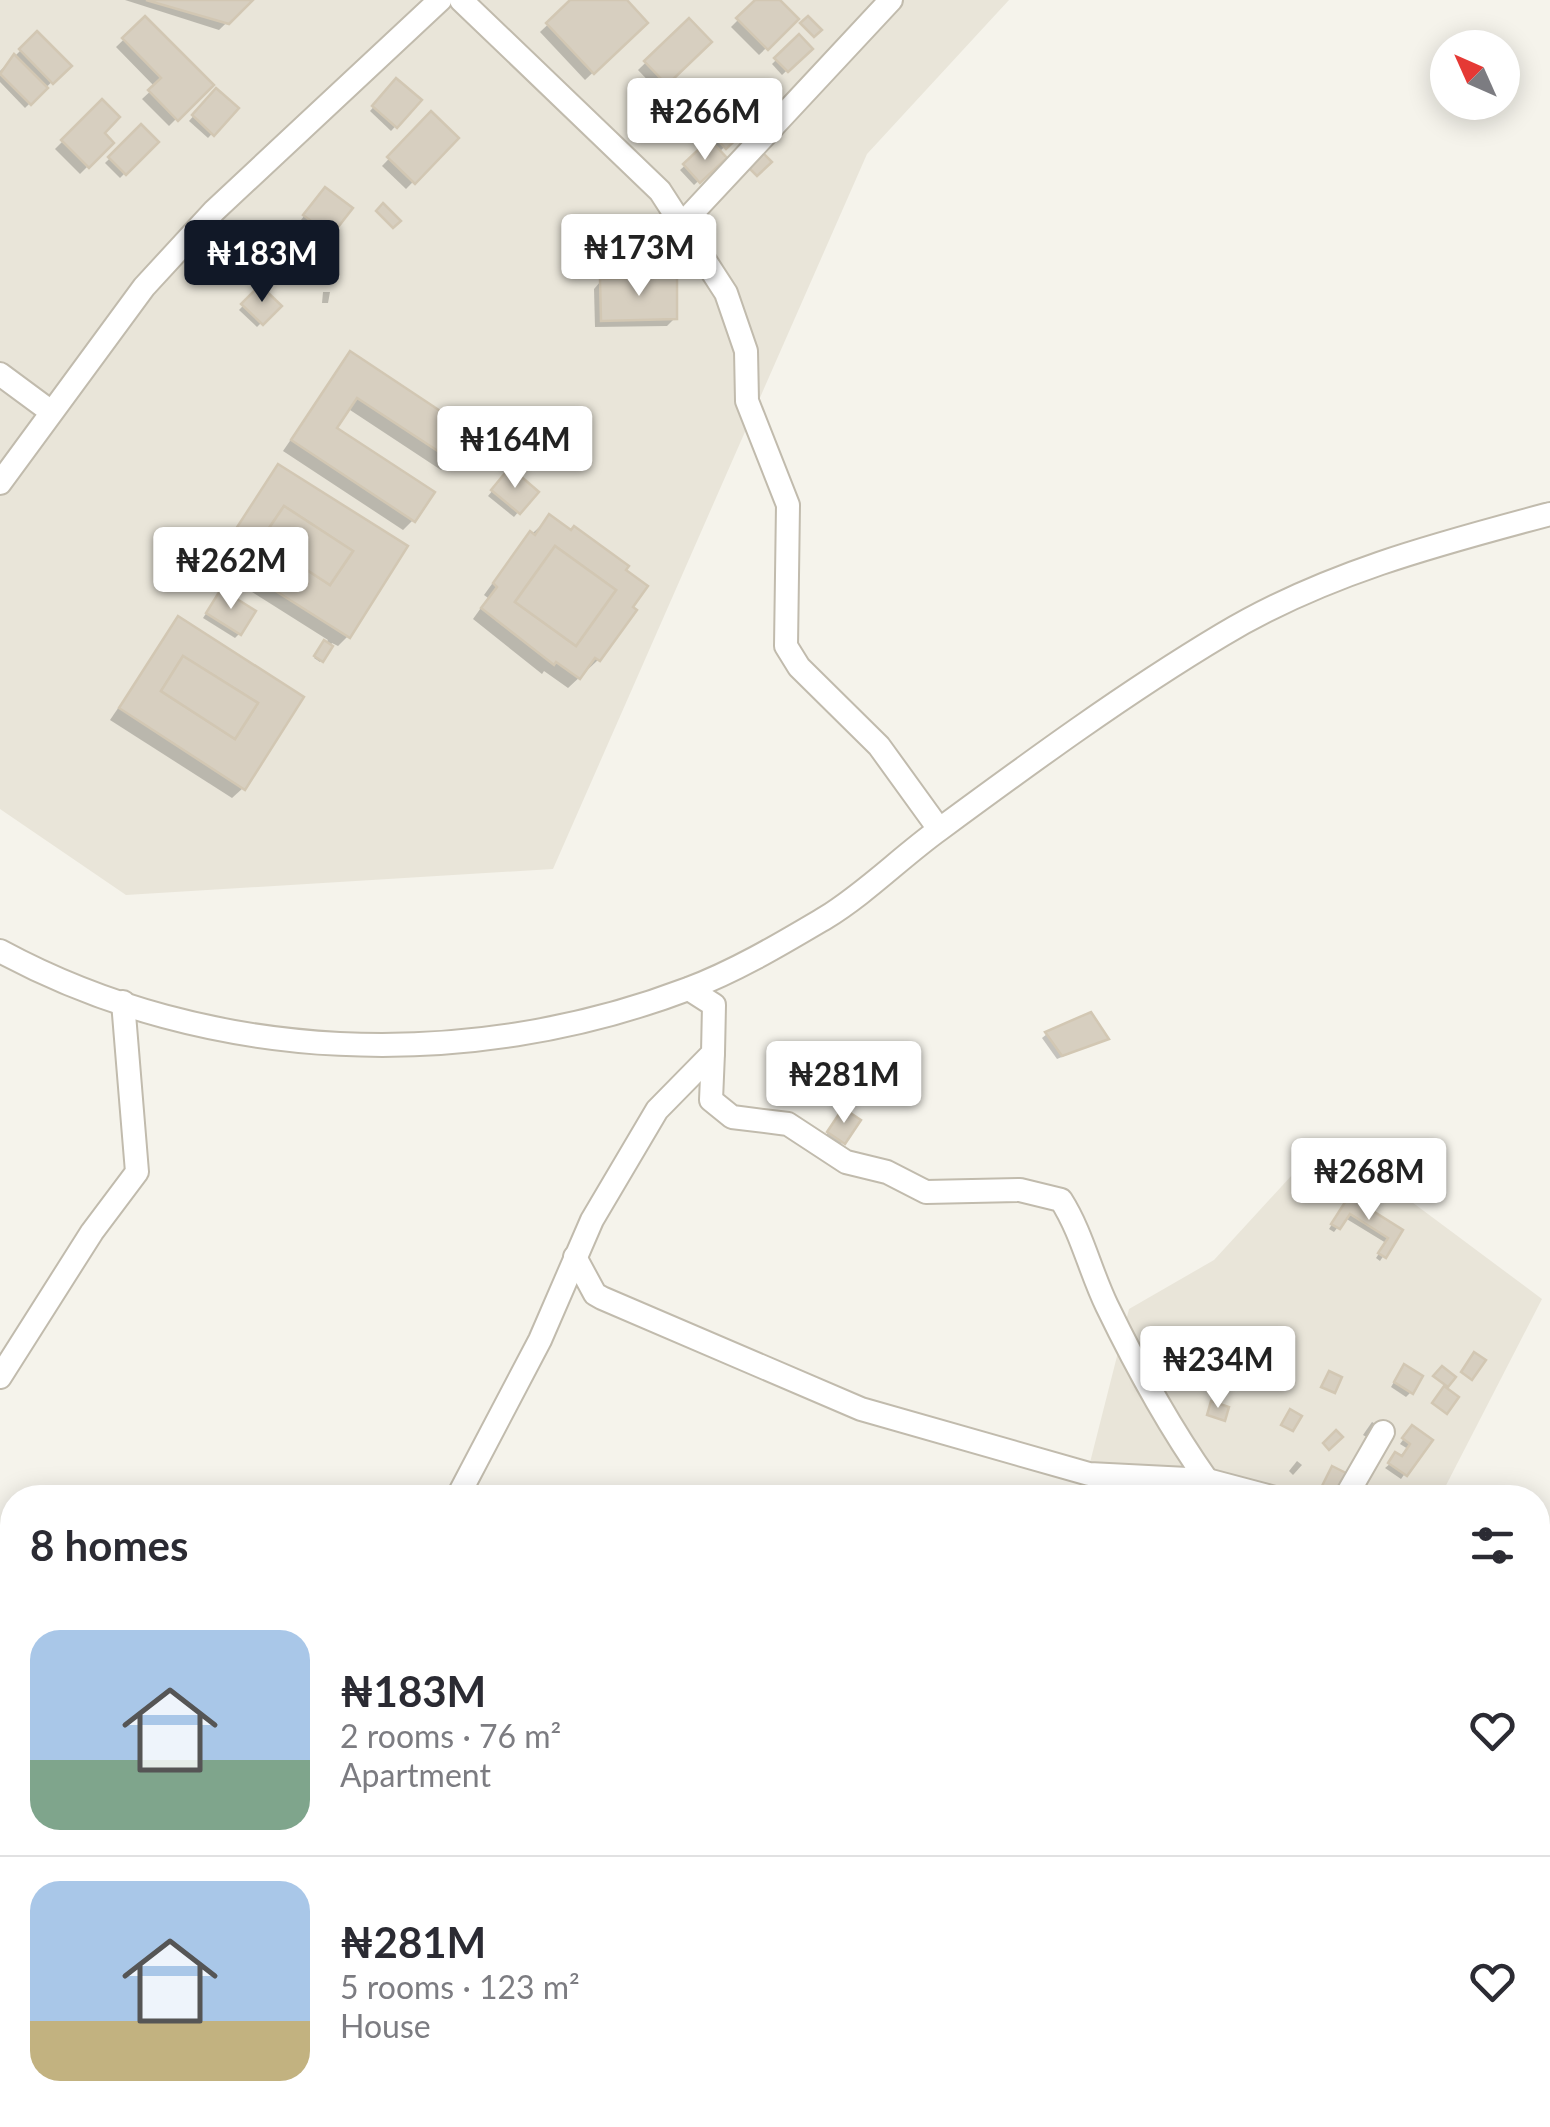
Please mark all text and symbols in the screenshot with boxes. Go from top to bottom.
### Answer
north arrow [1430,30,1520,120]
map controls [1430,30,1520,120]
pin: ₦266M [635,78,775,163]
text: ₦266M [649,91,761,130]
pin: ₦173M [569,214,709,299]
pin: ₦183M [192,220,332,305]
text: ₦173M [583,227,695,266]
text: ₦183M [206,233,318,272]
pin: ₦164M [445,406,585,491]
text: ₦164M [459,419,571,458]
pin: ₦262M [161,527,301,612]
text: ₦262M [175,540,287,579]
pin: ₦281M [774,1041,914,1126]
text: ₦281M [788,1054,900,1093]
pin: ₦268M [1299,1138,1439,1223]
text: ₦268M [1313,1151,1425,1190]
pin: ₦234M [1148,1326,1288,1411]
text: ₦234M [1162,1339,1274,1378]
icon: filters [1465,1518,1520,1573]
text: 8 homes [30,1520,188,1570]
text: ₦183M [340,1666,486,1716]
icon: home [110,1670,230,1790]
icon: heart [1465,1703,1520,1758]
text: 2 rooms · 76 m² [340,1716,561,1755]
text: Apartment [340,1755,491,1794]
text: ₦281M [340,1917,486,1967]
icon: home [110,1921,230,2041]
icon: heart [1465,1954,1520,2009]
text: 5 rooms · 123 m² [340,1967,580,2006]
text: House [340,2006,431,2045]

